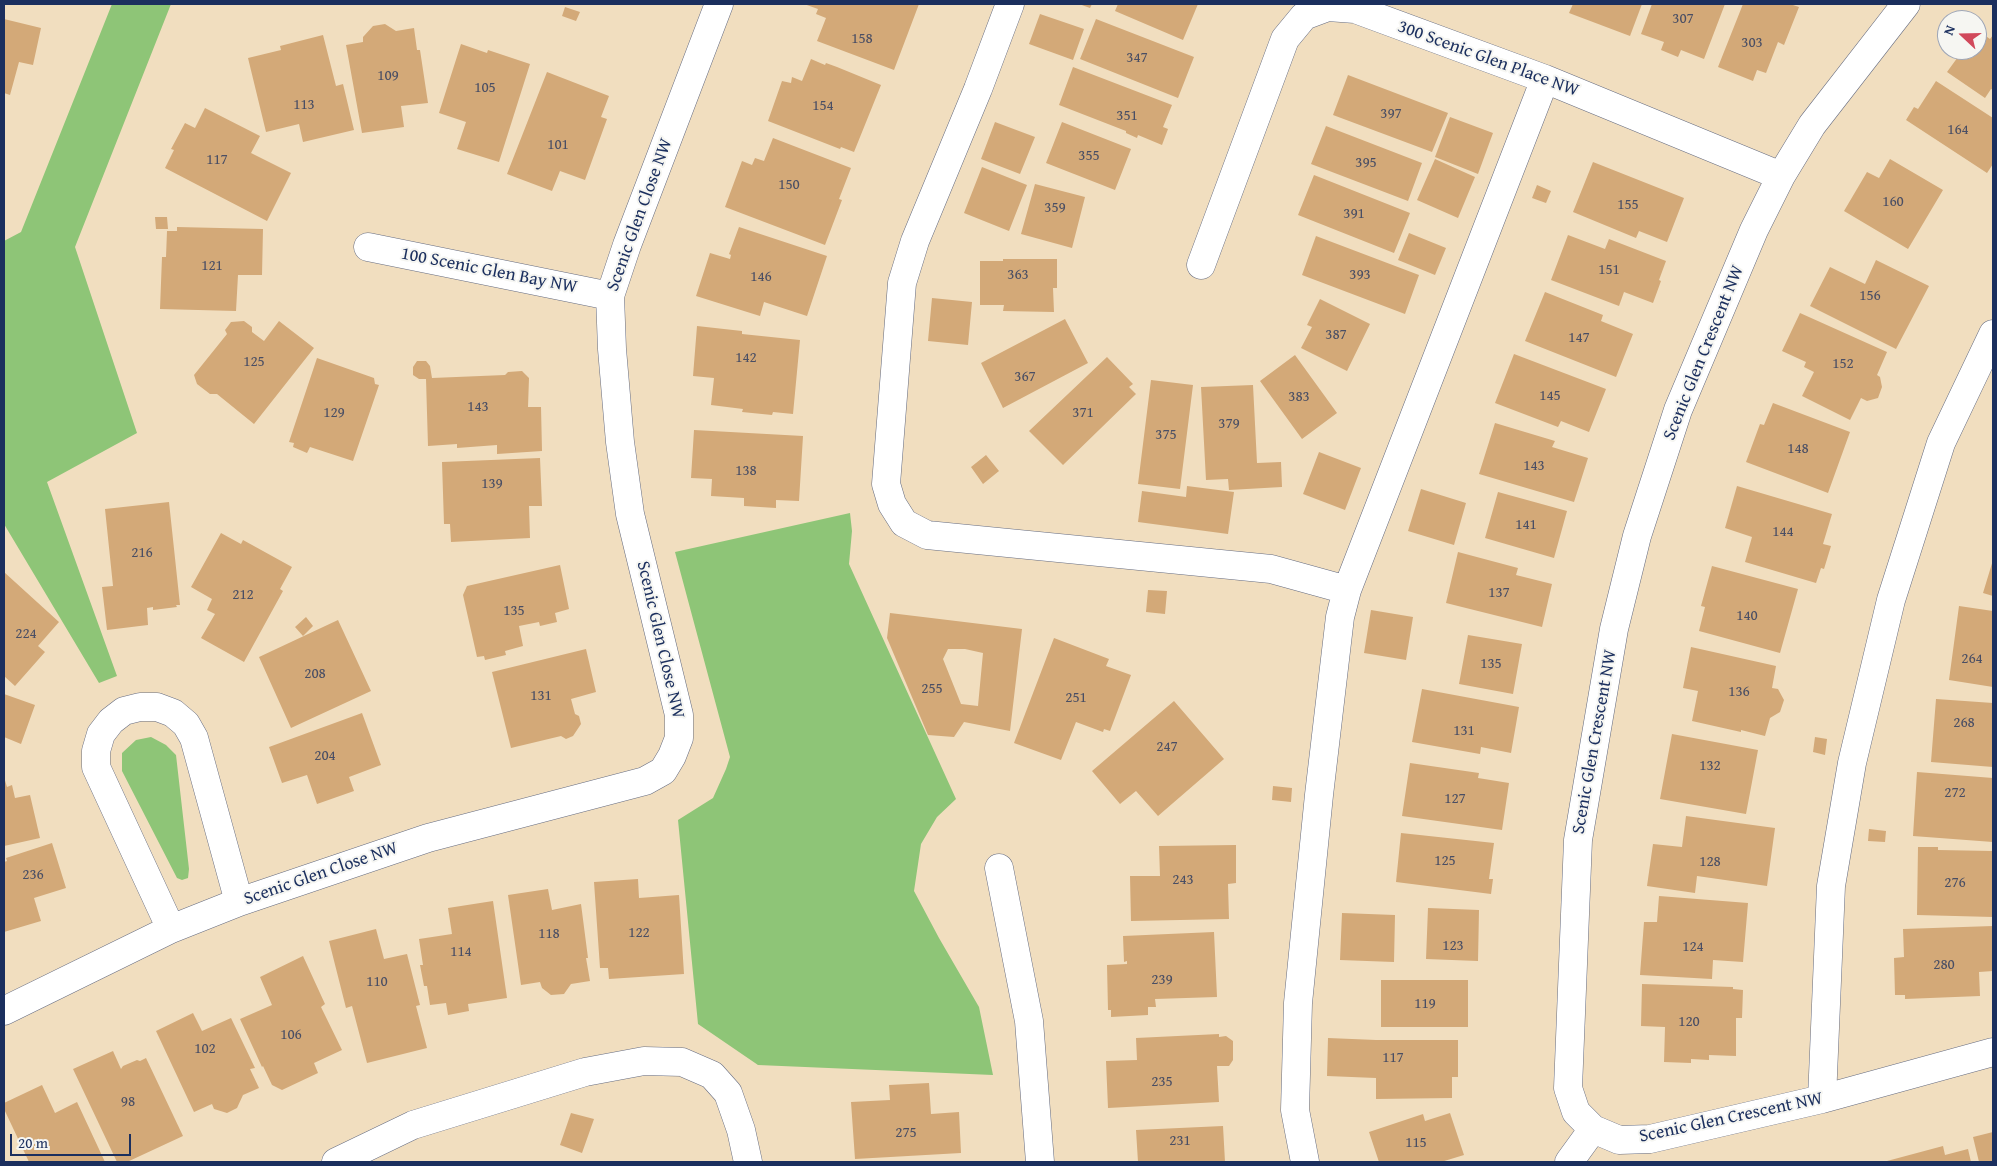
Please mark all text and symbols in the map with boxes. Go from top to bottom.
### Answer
house number: 307 [1672,10,1694,28]
north arrow [1937,10,1987,60]
street label: 300 Scenic Glen Place NW [1394,16,1582,102]
text: N [1938,22,1960,38]
house number: 158 [851,30,873,48]
house number: 303 [1741,34,1763,52]
house number: 347 [1126,49,1148,67]
house number: 109 [377,67,399,85]
house number: 105 [474,79,496,97]
house number: 113 [293,96,315,114]
house number: 154 [812,97,834,115]
house number: 397 [1380,105,1402,123]
house number: 351 [1116,107,1138,125]
house number: 164 [1947,121,1969,139]
house number: 101 [547,136,569,154]
street label: Scenic Glen Close NW [602,136,678,294]
house number: 355 [1078,147,1100,165]
house number: 117 [206,151,228,169]
house number: 395 [1355,154,1377,172]
house number: 150 [778,176,800,194]
house number: 160 [1882,193,1904,211]
house number: 155 [1617,196,1639,214]
house number: 359 [1044,199,1066,217]
house number: 391 [1343,205,1365,223]
street label: 100 Scenic Glen Bay NW [399,243,579,299]
house number: 121 [201,257,223,275]
house number: 151 [1598,261,1620,279]
street label: Scenic Glen Crescent NW [1659,262,1749,444]
house number: 363 [1007,266,1029,284]
house number: 393 [1349,266,1371,284]
house number: 146 [750,268,772,286]
house number: 156 [1859,287,1881,305]
house number: 387 [1325,326,1347,344]
house number: 147 [1568,329,1590,347]
house number: 142 [735,349,757,367]
house number: 125 [243,353,265,371]
house number: 152 [1832,355,1854,373]
house number: 367 [1014,368,1036,386]
house number: 145 [1539,387,1561,405]
house number: 383 [1288,388,1310,406]
house number: 143 [467,398,489,416]
house number: 129 [323,404,345,422]
house number: 371 [1072,404,1094,422]
house number: 379 [1218,415,1240,433]
house number: 375 [1155,426,1177,444]
house number: 148 [1787,440,1809,458]
house number: 143 [1523,457,1545,475]
house number: 138 [735,462,757,480]
house number: 139 [481,475,503,493]
house number: 141 [1515,516,1537,534]
house number: 144 [1772,523,1794,541]
house number: 216 [131,544,153,562]
street label: Scenic Glen Close NW [631,559,689,721]
house number: 137 [1488,584,1510,602]
house number: 212 [232,586,254,604]
house number: 135 [503,602,525,620]
house number: 140 [1736,607,1758,625]
house number: 224 [15,625,37,643]
street label: Scenic Glen Crescent NW [1568,648,1622,836]
house number: 264 [1961,650,1983,668]
house number: 135 [1480,655,1502,673]
house number: 208 [304,665,326,683]
house number: 255 [921,680,943,698]
house number: 136 [1728,683,1750,701]
house number: 131 [530,687,552,705]
house number: 251 [1065,689,1087,707]
house number: 268 [1953,714,1975,732]
house number: 131 [1453,722,1475,740]
house number: 247 [1156,738,1178,756]
house number: 204 [314,747,336,765]
house number: 132 [1699,757,1721,775]
house number: 272 [1944,784,1966,802]
house number: 127 [1444,790,1466,808]
street label: Scenic Glen Close NW [241,838,401,910]
house number: 125 [1434,852,1456,870]
house number: 128 [1699,853,1721,871]
house number: 236 [22,866,44,884]
house number: 243 [1172,871,1194,889]
house number: 276 [1944,874,1966,892]
house number: 122 [628,924,650,942]
house number: 118 [538,925,560,943]
house number: 123 [1442,937,1464,955]
house number: 124 [1682,938,1704,956]
house number: 114 [450,943,472,961]
house number: 280 [1933,956,1955,974]
house number: 239 [1151,971,1173,989]
house number: 110 [366,973,388,991]
house number: 119 [1414,995,1436,1013]
house number: 120 [1678,1013,1700,1031]
house number: 106 [280,1026,302,1044]
house number: 102 [194,1040,216,1058]
house number: 117 [1382,1049,1404,1067]
house number: 235 [1151,1073,1173,1091]
street label: Scenic Glen Crescent NW [1637,1088,1825,1148]
house number: 98 [121,1093,135,1111]
scale bar [12,1124,134,1156]
house number: 275 [895,1124,917,1142]
text: 20 m [18,1132,48,1153]
house number: 231 [1169,1132,1191,1150]
house number: 115 [1405,1134,1427,1152]

